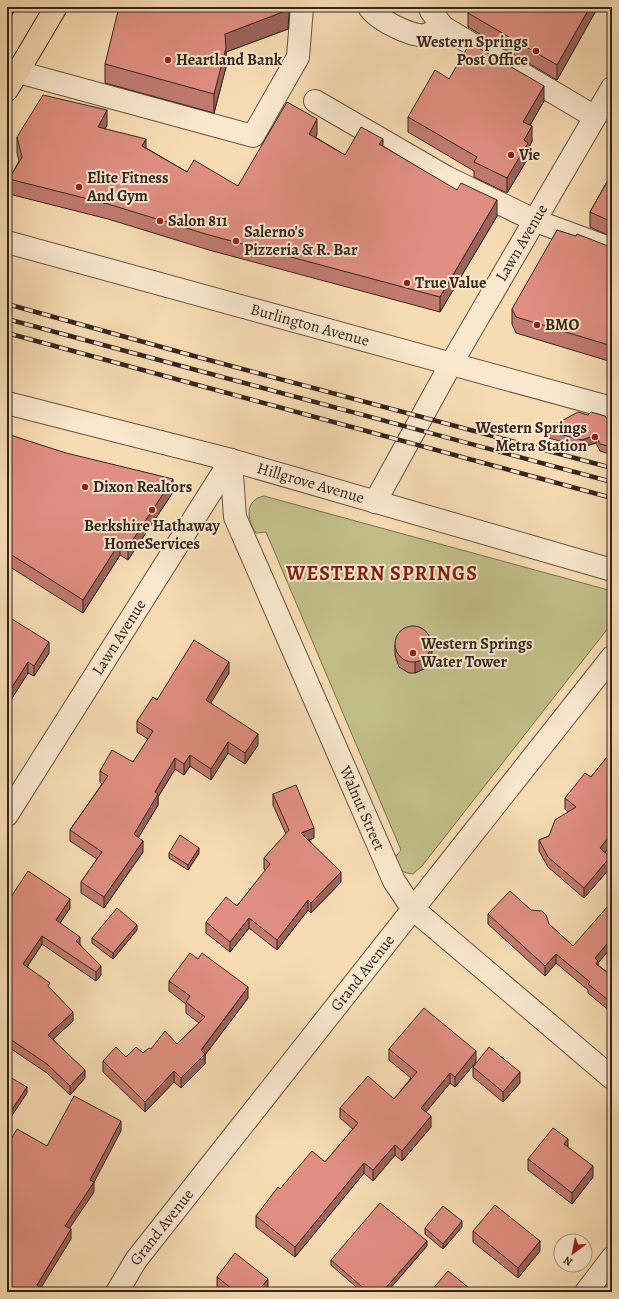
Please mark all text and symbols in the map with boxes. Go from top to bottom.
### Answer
place label: Western Springs Post Office [416,31,528,71]
marker: Western Springs Post Office [531,46,541,56]
place label: Heartland Bank [176,49,283,71]
marker: Heartland Bank [163,55,173,65]
place label: Vie [518,144,540,166]
marker: Vie [506,150,516,160]
place label: Elite Fitness And Gym [86,167,169,207]
marker: Elite Fitness And Gym [74,182,84,192]
street label: Lawn Avenue [491,200,553,285]
place label: Salon 811 [168,210,228,232]
marker: Salon 811 [155,216,165,226]
place label: Salerno's Pizzeria & R. Bar [244,221,358,261]
marker: Salerno's Pizzeria & R. Bar [231,236,241,246]
place label: True Value [415,272,486,294]
marker: True Value [402,278,412,288]
street label: Burlington Avenue [248,298,372,352]
place label: BMO [545,314,579,336]
marker: BMO [532,320,542,330]
place label: Western Springs Metra Station [475,417,587,457]
marker: Western Springs Metra Station [590,432,600,442]
street label: Hillgrove Avenue [254,457,367,509]
place label: Dixon Realtors [93,476,192,498]
marker: Dixon Realtors [80,482,90,492]
marker: Berkshire Hathaway HomeServices [147,505,157,515]
place label: Berkshire Hathaway HomeServices [84,515,221,555]
district label: WESTERN SPRINGS [285,560,478,587]
street label: Lawn Avenue [87,595,151,680]
place label: Western Springs Water Tower [420,633,532,673]
marker: Western Springs Water Tower [408,648,418,658]
street label: Walnut Street [334,762,390,854]
street label: Grand Avenue [325,930,400,1016]
street label: Grand Avenue [125,1184,199,1270]
north arrow [553,1233,593,1273]
text: N [561,1253,575,1270]

